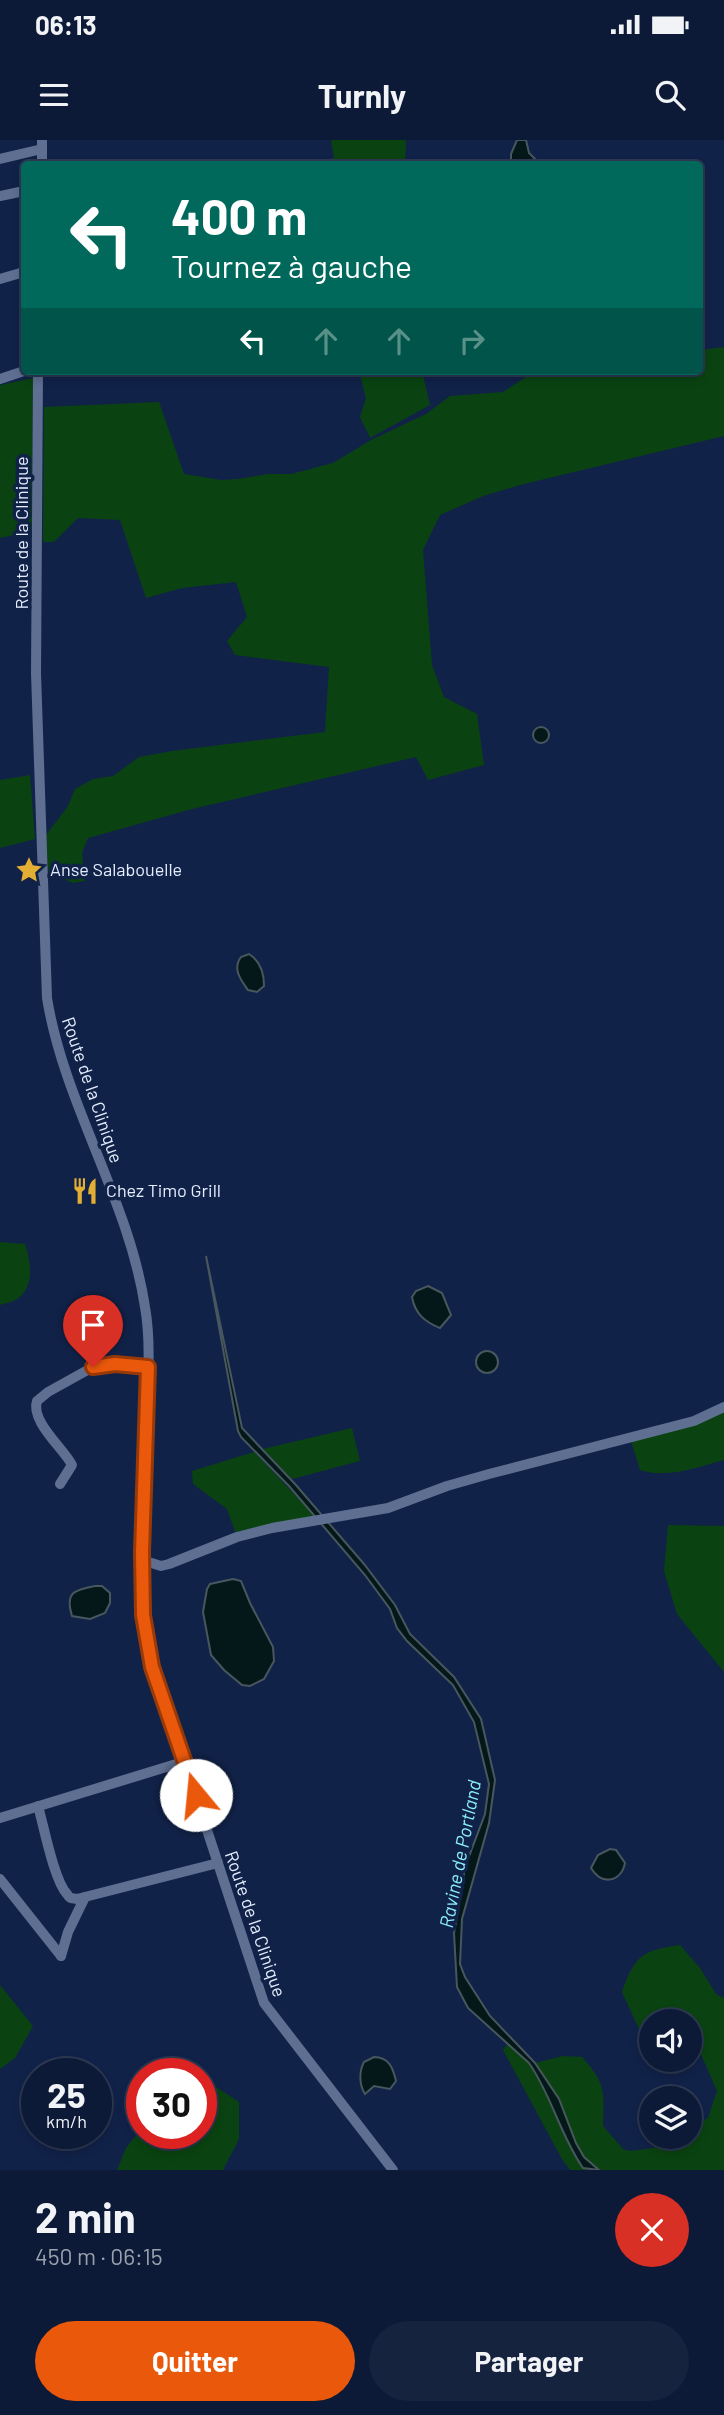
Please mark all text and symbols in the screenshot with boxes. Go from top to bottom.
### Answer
text: 06:13 [35,9,97,40]
icon: menu [35,76,73,114]
text: Turnly [318,76,406,114]
icon: search [651,76,689,114]
text: 400 m [171,186,307,245]
icon: left [56,189,147,280]
text: Tournez à gauche [171,246,412,284]
icon: left [234,322,272,360]
icon: ahead [307,322,345,360]
icon: ahead [380,322,418,360]
icon: right [453,322,491,360]
street label: Route de la Clinique [10,457,32,609]
place icon: Anse Salabouelle [14,855,44,885]
place label: Anse Salabouelle [50,858,182,880]
street label: Route de la Clinique [58,1014,128,1166]
restaurant icon: Chez Timo Grill [70,1176,100,1206]
place label: Chez Timo Grill [106,1179,221,1201]
pin [63,1295,123,1367]
icon: arrive [74,1306,112,1344]
position arrow [159,1758,233,1832]
water label: Ravine de Portland [434,1778,485,1930]
street label: Route de la Clinique [221,1848,291,2000]
map controls [639,2009,702,2149]
button: sound [639,2009,702,2072]
speed limit sign: 30 [126,2058,217,2149]
text: 25 [47,2073,86,2115]
button: layers [639,2086,702,2149]
text: km/h [46,2110,87,2132]
text: 2 min [35,2191,136,2241]
button: close [615,2193,689,2267]
text: 450 m · 06:15 [35,2242,163,2270]
button: Quitter [35,2321,355,2401]
button: Partager [369,2321,689,2401]

